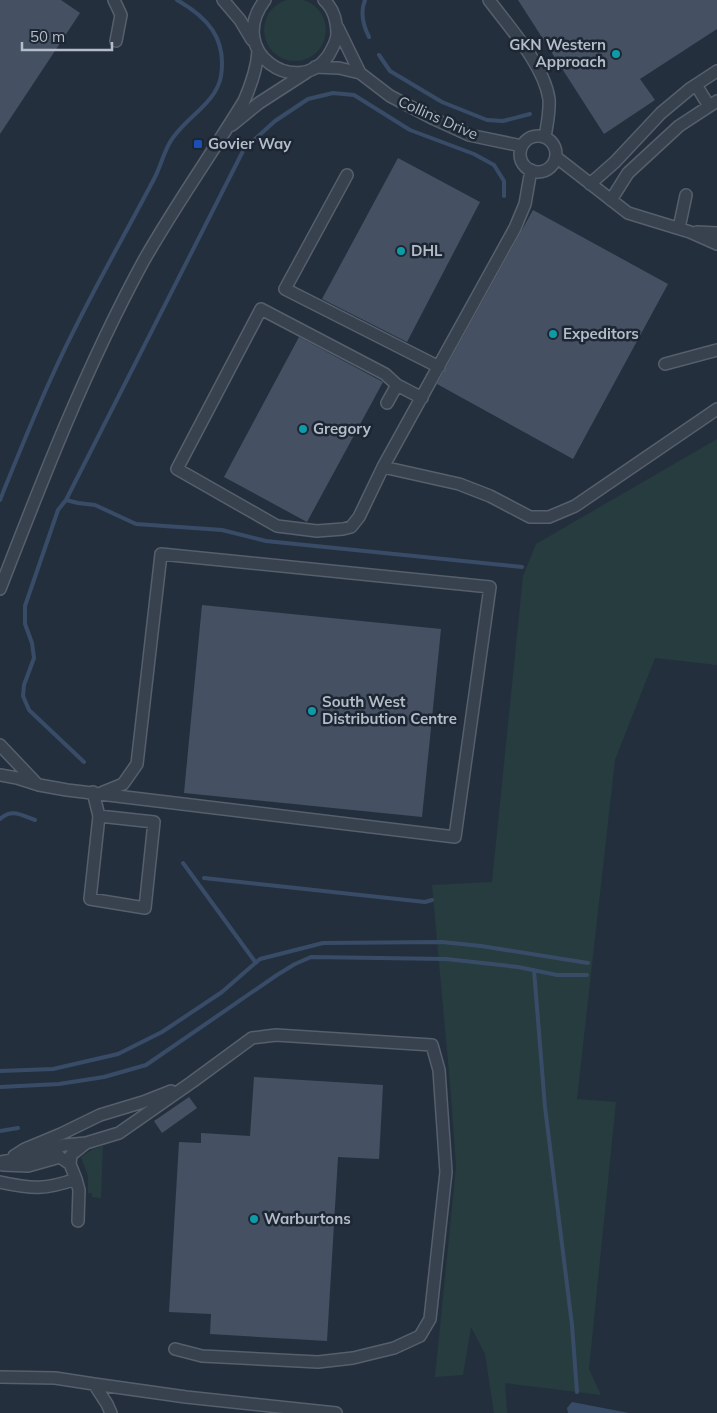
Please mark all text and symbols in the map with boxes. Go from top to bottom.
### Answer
scale bar [22,20,112,52]
text: 50 m [30,27,65,46]
place label: GKN Western Approach [509,35,606,71]
marker: GKN Western Approach [610,48,622,60]
street label: Collins Drive [395,91,481,144]
place label: Govier Way [208,134,292,153]
marker: Govier Way [192,138,204,150]
place label: DHL [411,241,443,260]
marker: DHL [395,245,407,257]
place label: Expeditors [563,324,639,343]
marker: Expeditors [547,328,559,340]
place label: Gregory [313,419,372,438]
marker: Gregory [297,423,309,435]
place label: South West Distribution Centre [322,692,457,728]
marker: South West Distribution Centre [306,705,318,717]
place label: Warburtons [264,1209,351,1228]
marker: Warburtons [248,1213,260,1225]

